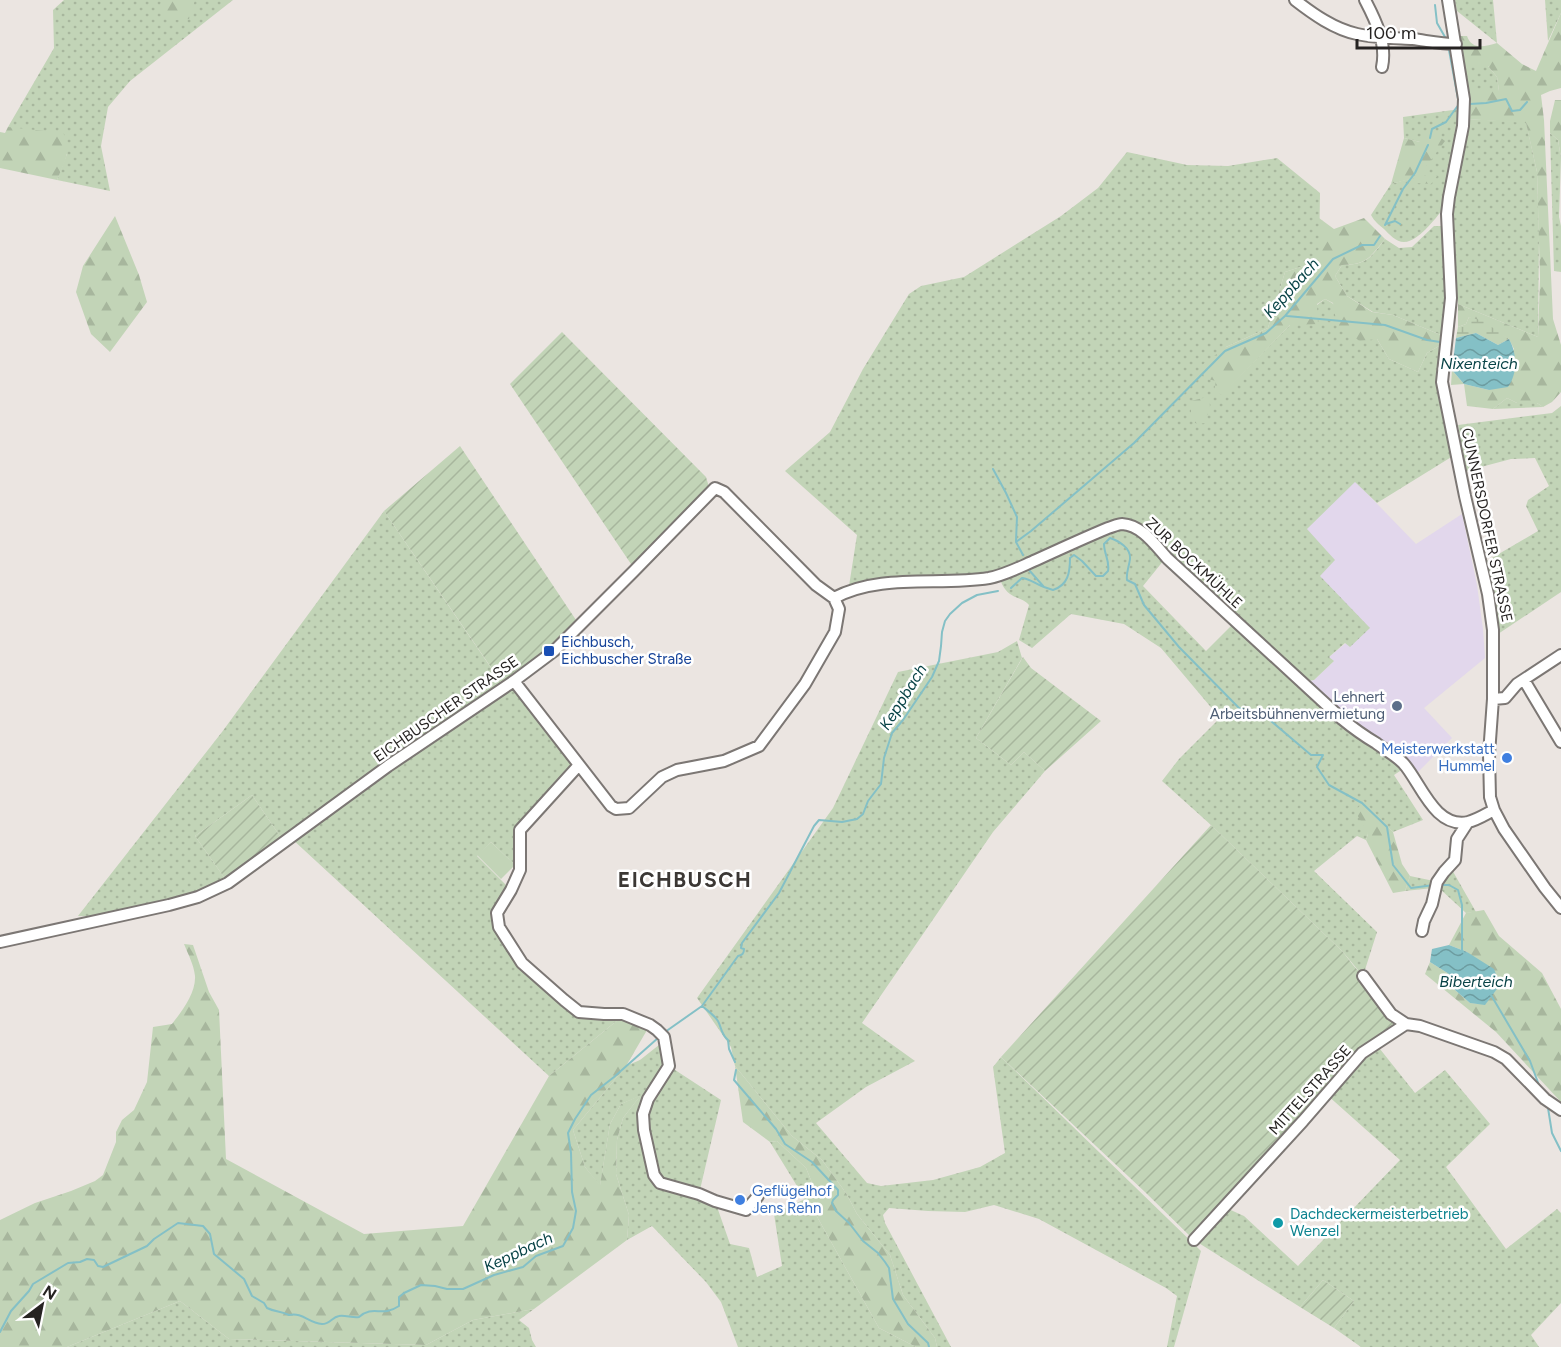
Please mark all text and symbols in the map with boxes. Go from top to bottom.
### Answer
scale bar [1357,12,1480,50]
text: 100 m [1366,22,1416,44]
water label: Keppbach [1259,254,1323,322]
water label: Nixenteich [1440,354,1518,373]
street label: CUNNERSDORFER STRASSE [1458,426,1516,624]
street label: ZUR BOCKMÜHLE [1142,514,1246,612]
place label: Eichbusch, Eichbuscher Straße [561,633,692,668]
marker: Eichbusch, Eichbuscher Straße [542,644,556,658]
street label: EICHBUSCHER STRASSE [370,652,522,766]
water label: Keppbach [875,661,931,733]
place label: Lehnert Arbeitsbühnenvermietung [1210,688,1385,723]
marker: Lehnert Arbeitsbühnenvermietung [1390,699,1404,713]
place label: Meisterwerkstatt Hummel [1381,740,1495,775]
marker: Meisterwerkstatt Hummel [1500,751,1514,765]
district label: EICHBUSCH [618,867,752,892]
water label: Biberteich [1439,972,1513,991]
street label: MITTELSTRASSE [1265,1041,1355,1139]
place label: Geflügelhof Jens Rehn [752,1182,832,1217]
marker: Geflügelhof Jens Rehn [733,1193,747,1207]
place label: Dachdeckermeisterbetrieb Wenzel [1290,1205,1469,1240]
marker: Dachdeckermeisterbetrieb Wenzel [1271,1216,1285,1230]
water label: Keppbach [481,1228,555,1276]
north arrow [12,1275,72,1335]
text: N [39,1281,60,1304]

